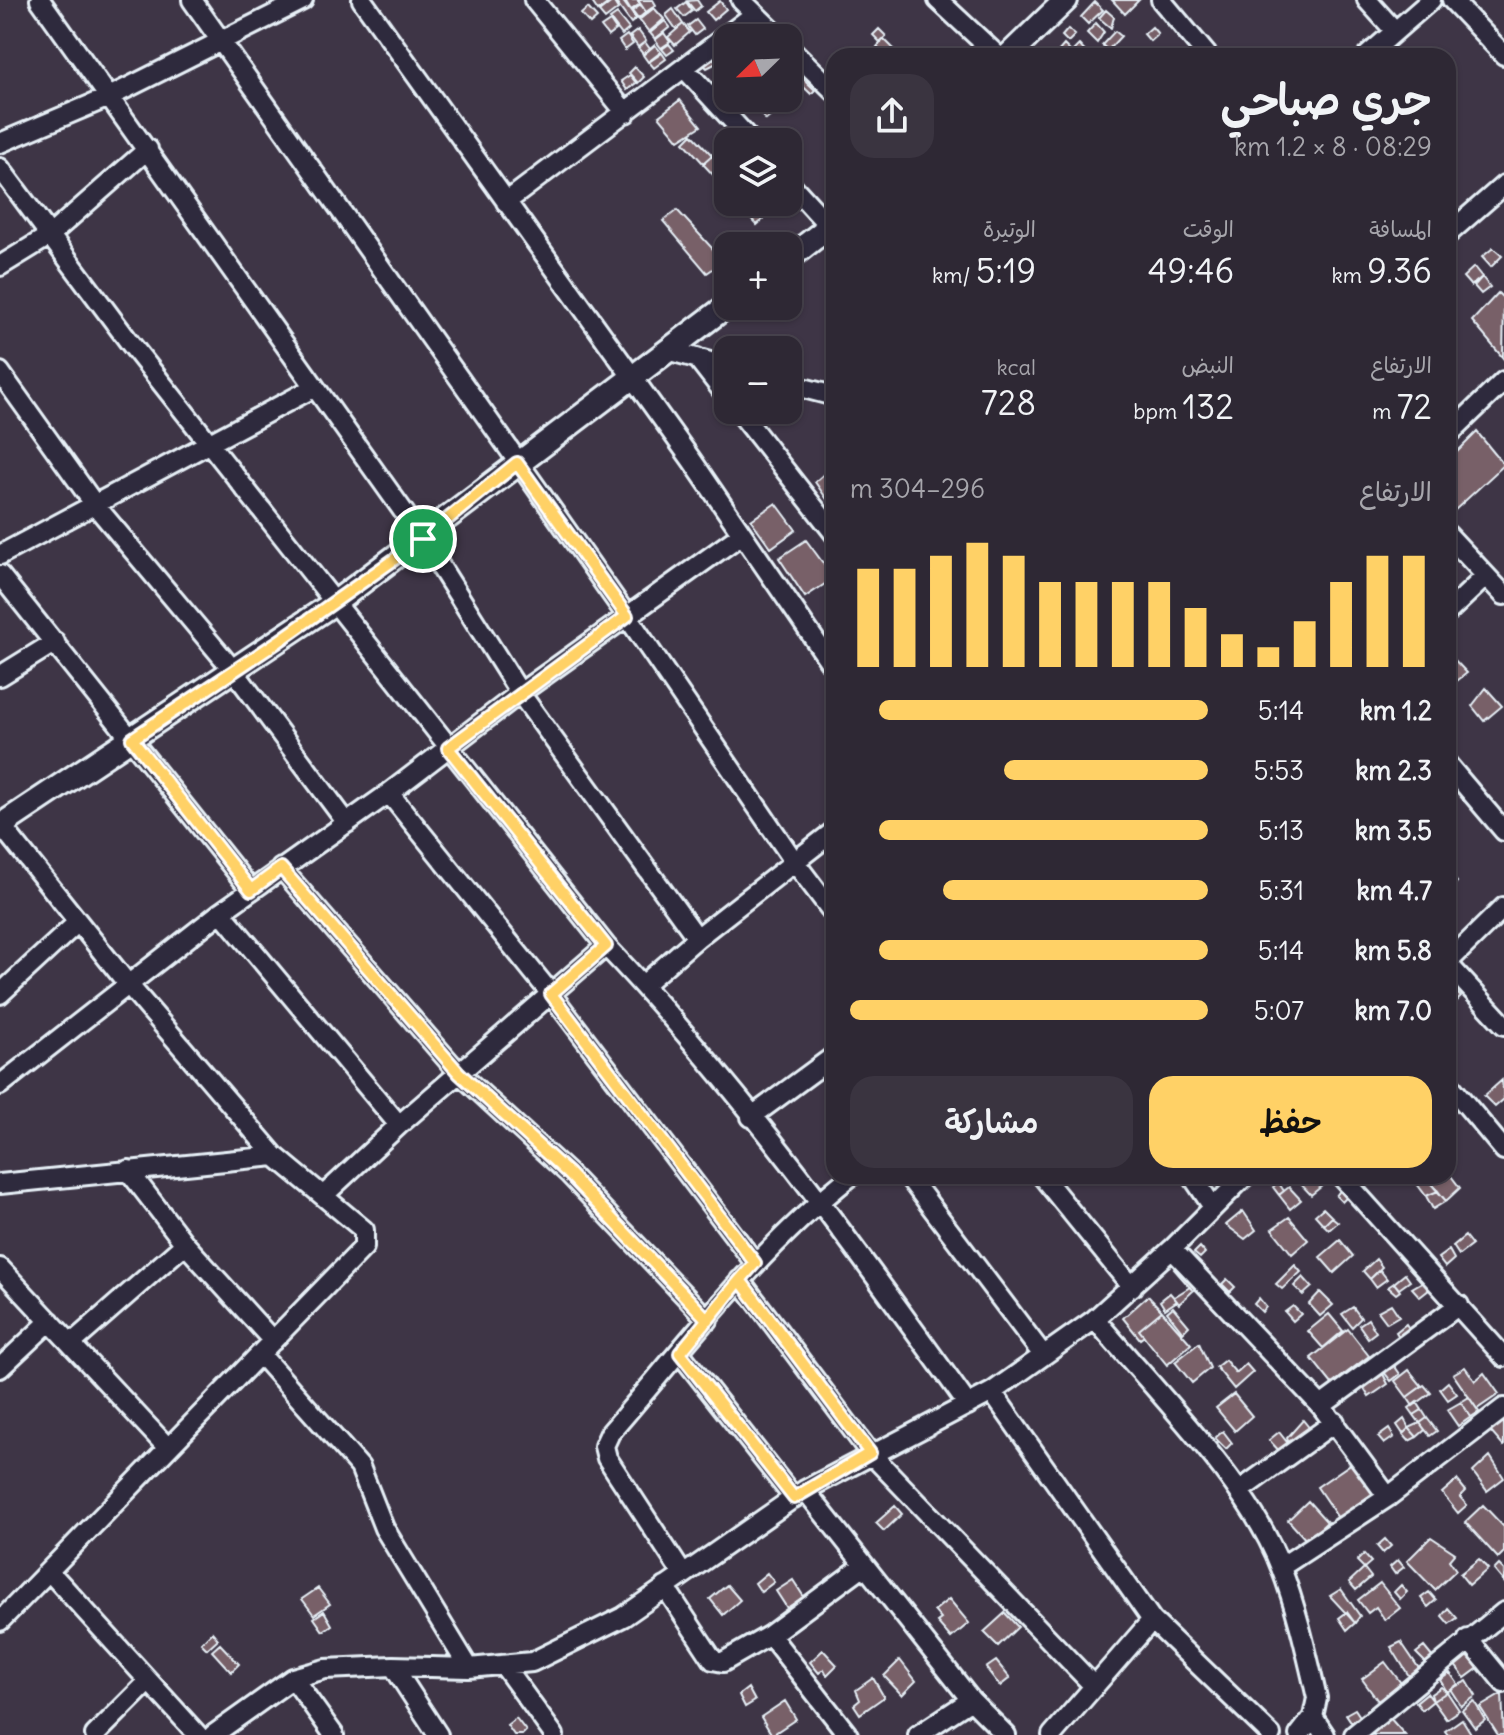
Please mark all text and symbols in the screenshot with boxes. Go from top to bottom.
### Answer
north arrow [714,24,802,112]
map controls [714,24,802,424]
text: جري صباحي [1220,72,1432,127]
button: share [850,74,934,158]
button: layers [714,128,802,216]
text: 08:29 · 8 × 1.2 km [1234,130,1432,163]
text: الوتيرة [983,215,1036,243]
text: الوقت [1183,215,1234,243]
text: المسافة [1369,215,1432,243]
button: + [714,232,802,320]
text: 5:19 [976,249,1036,292]
text: 49:46 [1148,249,1234,292]
text: 9.36 [1367,249,1432,292]
text: /km [932,261,976,289]
text: km [1331,261,1367,289]
button: − [714,336,802,424]
text: النبض [1181,351,1234,379]
text: الارتفاع [1370,351,1432,379]
text: kcal [996,353,1036,381]
text: 728 [981,381,1036,424]
text: 132 [1183,385,1234,428]
text: 72 [1397,385,1432,428]
text: bpm [1133,397,1183,425]
text: m [1372,397,1397,425]
text: 296–304 m [850,472,985,505]
text: الارتفاع [1359,475,1432,508]
pin [389,505,457,573]
icon: arrive [401,517,445,561]
text: 5:14 [1258,694,1304,727]
text: 1.2 km [1360,694,1432,727]
text: 5:53 [1253,754,1304,787]
text: 2.3 km [1355,754,1432,787]
text: 5:13 [1258,814,1304,847]
text: 3.5 km [1355,814,1432,847]
text: 5:31 [1258,874,1304,907]
text: 4.7 km [1357,874,1432,907]
text: 5:14 [1258,934,1304,967]
text: 5.8 km [1354,934,1432,967]
text: 5:07 [1254,994,1304,1027]
text: 7.0 km [1355,994,1432,1027]
button: مشاركة [850,1076,1133,1168]
button: حفظ [1149,1076,1432,1168]

